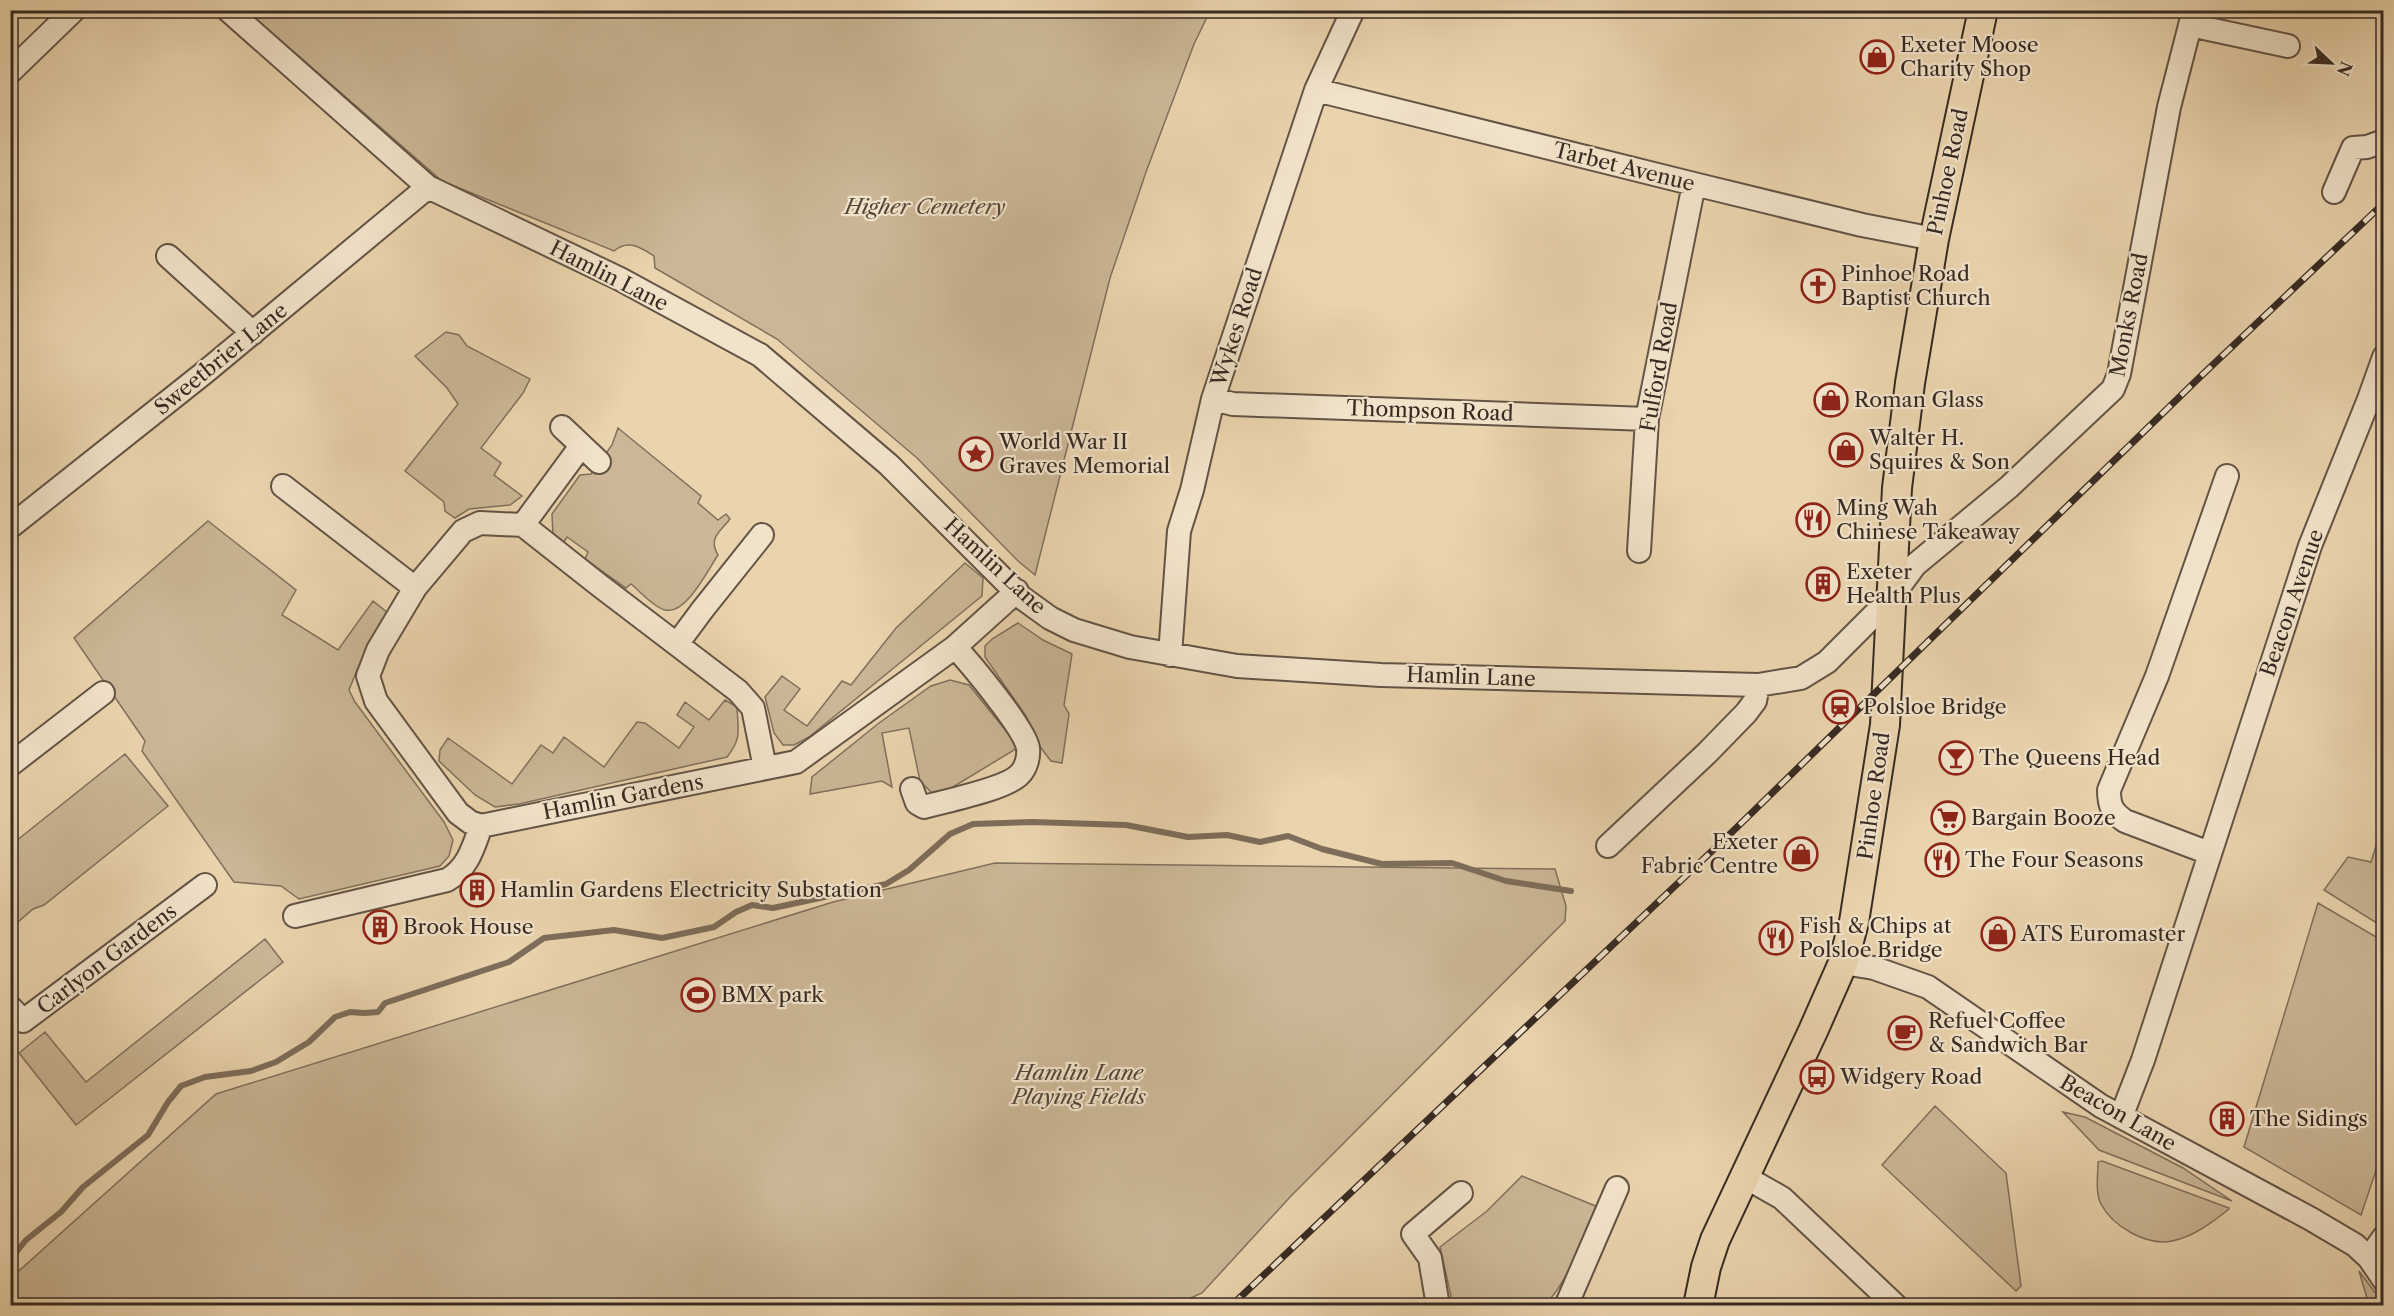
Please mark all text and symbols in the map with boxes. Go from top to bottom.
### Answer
place label: Exeter Moose Charity Shop [1900,32,2039,81]
north arrow [2301,33,2361,93]
shop icon: Exeter Moose Charity Shop [1859,39,1895,75]
text: N [2333,59,2357,79]
street label: Pinhoe Road [1922,106,1973,237]
street label: Tarbet Avenue [1551,137,1697,196]
park label: Higher Cemetery [842,194,1006,219]
street label: Hamlin Lane [546,235,673,316]
street label: Monks Road [2104,251,2153,379]
place label: Pinhoe Road Baptist Church [1841,261,1991,310]
street label: Wykes Road [1205,264,1268,390]
church icon: Pinhoe Road Baptist Church [1800,268,1836,304]
street label: Sweetbrier Lane [149,297,292,420]
street label: Fulford Road [1635,300,1682,434]
shop icon: Roman Glass [1813,382,1849,418]
place label: Roman Glass [1854,387,1984,412]
street label: Thompson Road [1346,395,1514,426]
place label: Walter H. Squires & Son [1868,425,2010,474]
place label: World War II Graves Memorial [998,429,1170,478]
shop icon: Walter H. Squires & Son [1828,432,1864,468]
place icon: World War II Graves Memorial [958,436,994,472]
place label: Ming Wah Chinese Takeaway [1836,495,2020,544]
restaurant icon: Ming Wah Chinese Takeaway [1795,502,1831,538]
street label: Hamlin Lane [939,512,1051,619]
street label: Beacon Avenue [2255,526,2328,680]
place label: Exeter Health Plus [1846,559,1961,608]
building icon: Exeter Health Plus [1805,566,1841,602]
street label: Hamlin Lane [1406,662,1536,691]
station icon: Polsloe Bridge [1822,689,1858,725]
place label: Polsloe Bridge [1863,694,2006,719]
street label: Pinhoe Road [1852,730,1895,861]
bar icon: The Queens Head [1938,740,1974,776]
place label: The Queens Head [1979,745,2160,770]
street label: Hamlin Gardens [540,769,705,824]
supermarket icon: Bargain Booze [1930,800,1966,836]
place label: Bargain Booze [1971,805,2116,830]
place label: Exeter Fabric Centre [1641,829,1778,878]
shop icon: Exeter Fabric Centre [1783,836,1819,872]
restaurant icon: The Four Seasons [1924,842,1960,878]
place label: The Four Seasons [1965,847,2144,872]
building icon: Hamlin Gardens Electricity Substation [459,872,495,908]
place label: Hamlin Gardens Electricity Substation [500,877,882,902]
street label: Carlyon Gardens [32,898,181,1019]
building icon: Brook House [362,909,398,945]
place label: Fish & Chips at Polsloe Bridge [1799,913,1952,962]
place label: Brook House [403,914,533,939]
shop icon: ATS Euromaster [1980,916,2016,952]
restaurant icon: Fish & Chips at Polsloe Bridge [1758,920,1794,956]
place label: ATS Euromaster [2020,921,2186,946]
sports icon: BMX park [680,977,716,1013]
place label: BMX park [721,982,824,1007]
place label: Refuel Coffee & Sandwich Bar [1928,1008,2088,1057]
cafe icon: Refuel Coffee & Sandwich Bar [1887,1015,1923,1051]
bus stop icon: Widgery Road [1799,1059,1835,1095]
park label: Hamlin Lane Playing Fields [1010,1060,1147,1109]
place label: Widgery Road [1839,1064,1983,1089]
street label: Beacon Lane [2056,1069,2181,1156]
building icon: The Sidings [2209,1101,2245,1137]
place label: The Sidings [2250,1106,2368,1131]

